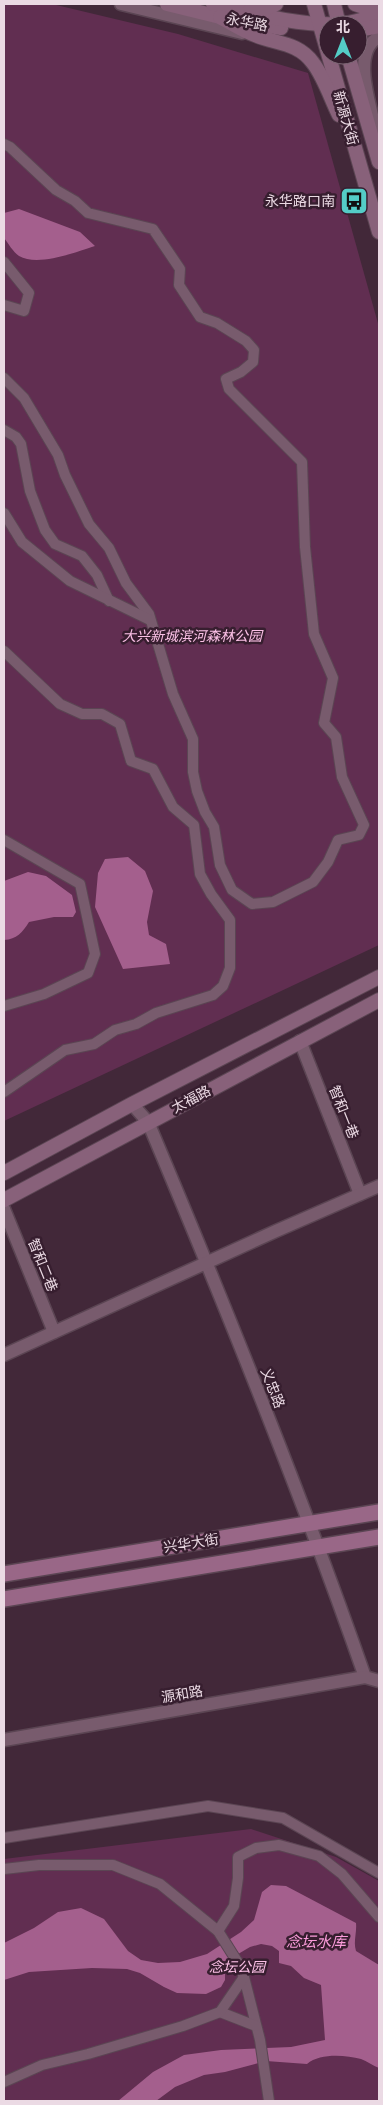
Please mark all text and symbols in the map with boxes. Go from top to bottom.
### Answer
street label: 永华路 [225,8,270,35]
north arrow [318,15,368,65]
text: 北 [336,17,350,36]
street label: 新源大街 [330,88,363,147]
bus stop icon: 永华路口南 [339,186,369,216]
place label: 永华路口南 [265,191,335,210]
park label: 大兴新城滨河森林公园 [122,626,264,645]
street label: 太福路 [168,1080,214,1117]
street label: 智和一巷 [325,1082,364,1141]
street label: 智和二巷 [24,1235,63,1294]
street label: 义忠路 [257,1365,290,1411]
street label: 兴华大街 [162,1529,220,1556]
street label: 源和路 [160,1681,204,1707]
water label: 念坛水库 [286,1931,349,1951]
park label: 念坛公园 [209,1957,267,1976]

